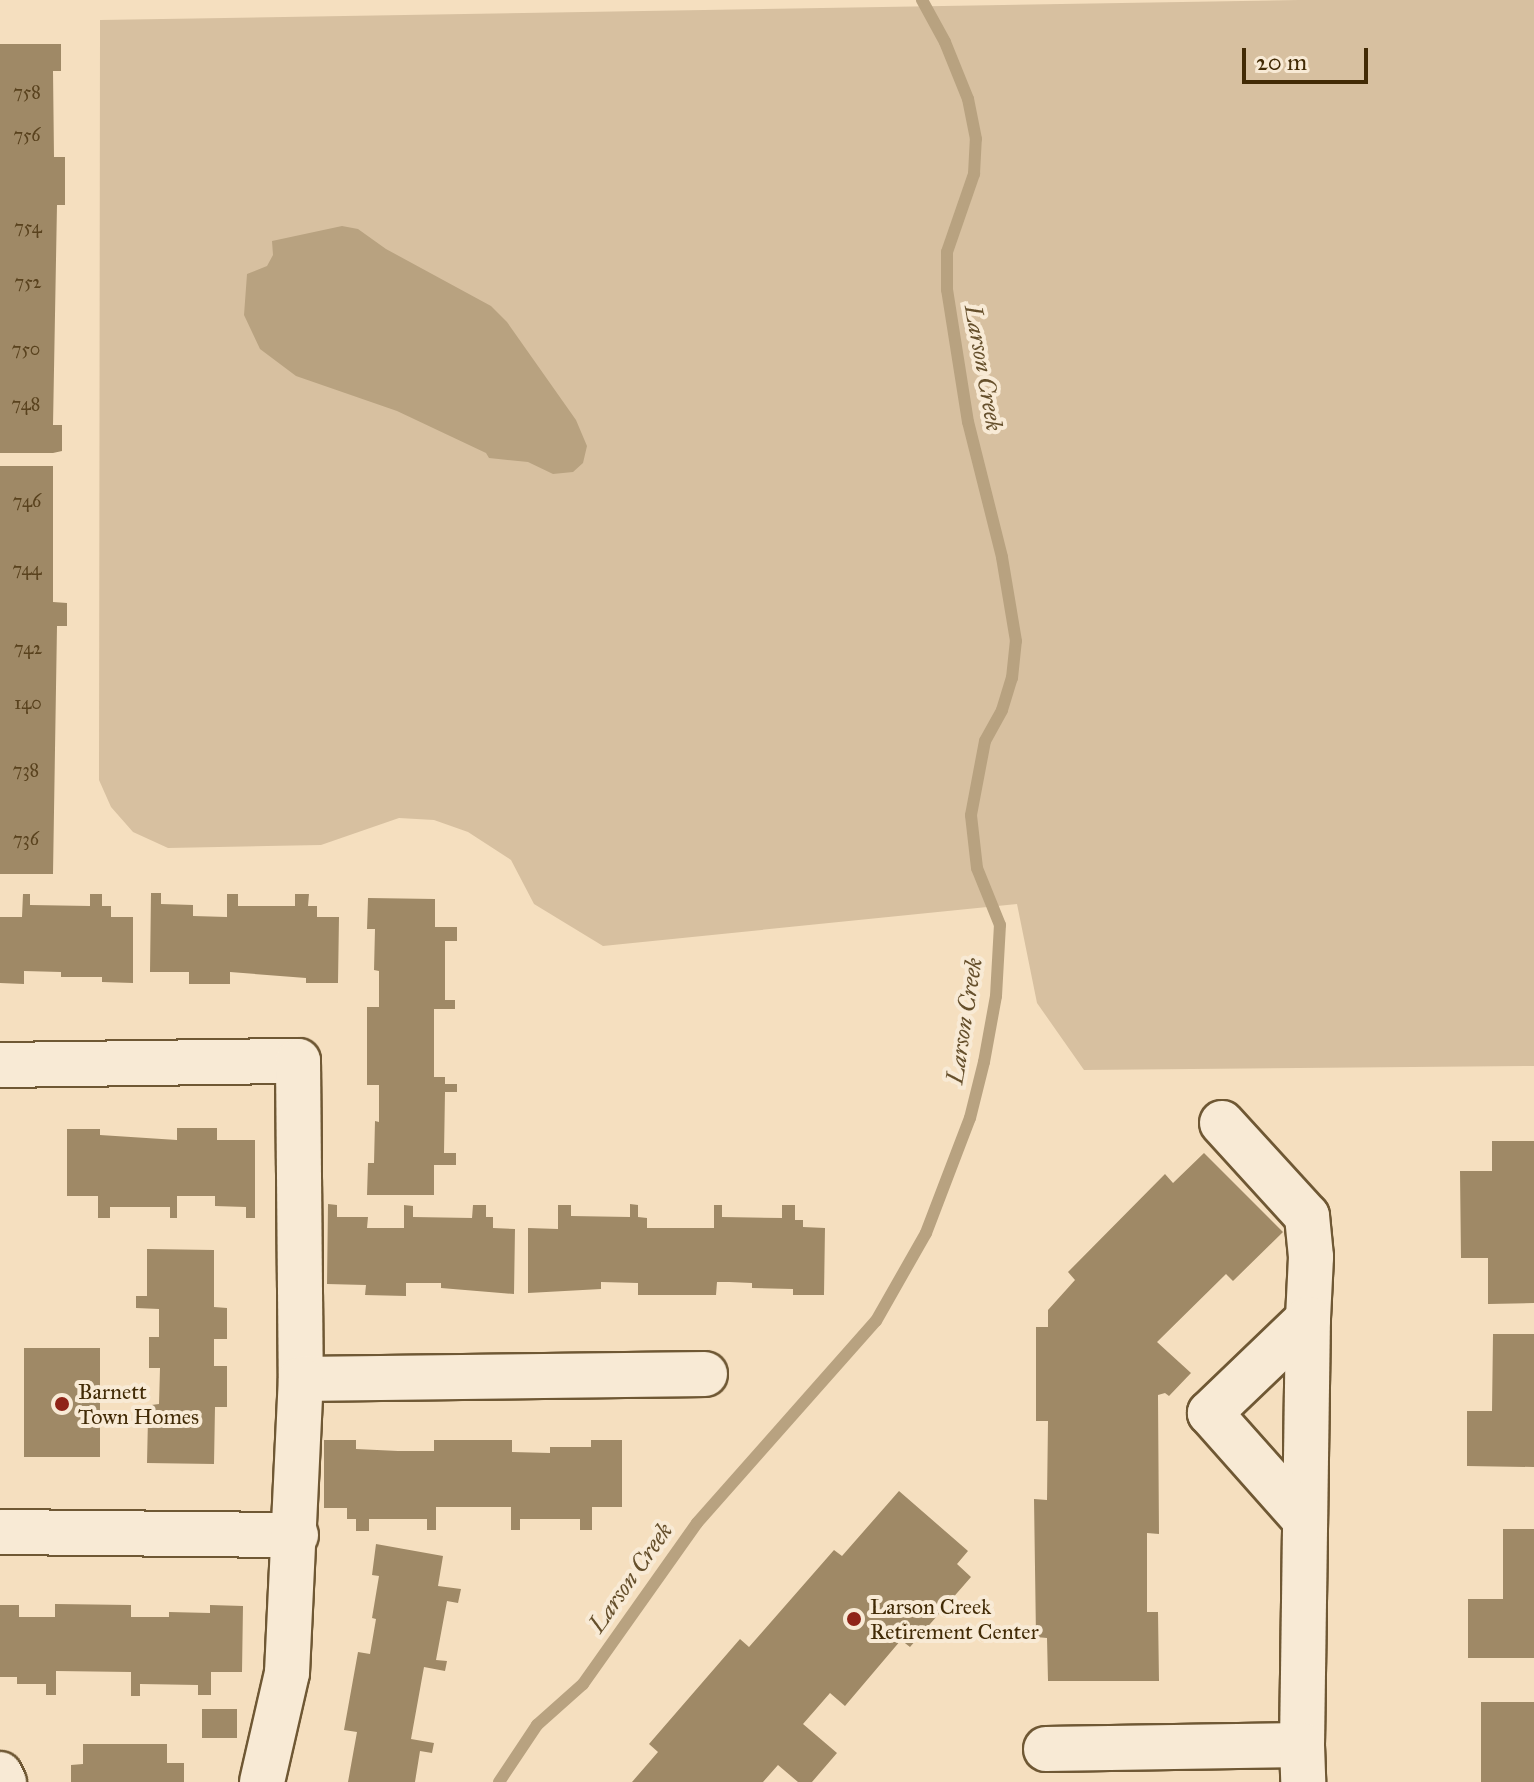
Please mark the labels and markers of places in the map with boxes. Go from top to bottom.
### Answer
place label: Barnett Town Homes [78,1378,199,1430]
marker: Barnett Town Homes [53,1395,71,1413]
place label: Larson Creek Retirement Center [870,1593,1039,1644]
marker: Larson Creek Retirement Center [845,1610,863,1628]

